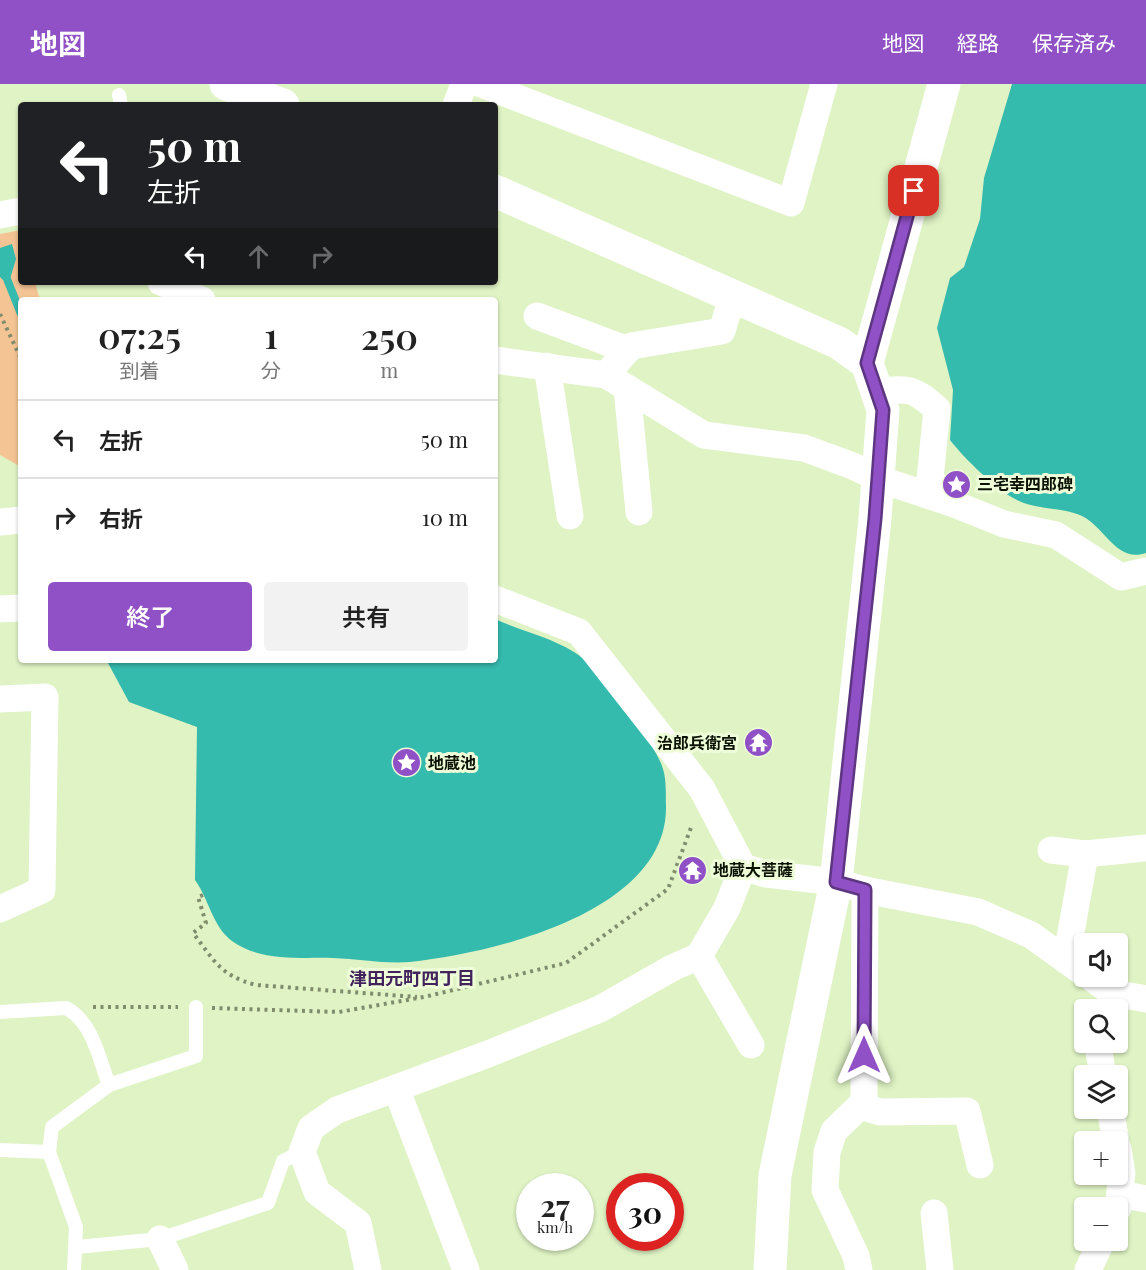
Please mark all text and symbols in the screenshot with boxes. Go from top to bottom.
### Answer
text: 地図 [30,24,86,61]
text: 地図 [882,28,924,56]
text: 経路 [957,28,999,56]
text: 保存済み [1032,28,1116,56]
text: 50 m [147,117,241,173]
icon: left [48,126,126,204]
pin [888,165,939,216]
text: 左折 [147,173,201,209]
icon: arrive [897,174,930,207]
icon: left [179,240,212,273]
icon: ahead [242,240,275,273]
icon: right [305,240,338,273]
text: 07:25 [98,310,181,358]
text: 1 [264,310,278,358]
text: 250 [361,311,418,359]
text: 到着 [119,356,159,383]
text: 分 [261,356,281,383]
text: m [381,356,398,383]
icon: left [48,423,81,456]
text: 50 m [421,424,468,454]
text: 左折 [99,425,143,455]
place icon: 三宅幸四郎碑 [940,468,972,500]
place label: 三宅幸四郎碑 [977,473,1073,494]
icon: right [48,501,81,534]
text: 10 m [422,502,468,532]
text: 右折 [99,503,143,533]
button: 終了 [48,582,252,651]
button: 共有 [264,582,468,651]
temple icon: 治郎兵衛宮 [742,727,774,759]
place label: 治郎兵衛宮 [657,732,737,753]
place icon: 地蔵池 [391,747,423,779]
place label: 地蔵池 [428,752,476,773]
temple icon: 地蔵大菩薩 [676,854,708,886]
place label: 地蔵大菩薩 [713,859,793,880]
map controls [1074,933,1128,1251]
button: sound [1074,933,1128,987]
district label: 津田元町四丁目 [349,966,475,990]
button: search [1074,999,1128,1053]
position arrow [832,1023,896,1087]
button: layers [1074,1065,1128,1119]
button: + [1074,1131,1128,1185]
speed limit sign: 30 [606,1173,684,1251]
text: 27 [540,1185,570,1225]
button: − [1074,1197,1128,1251]
text: km/h [537,1217,573,1237]

